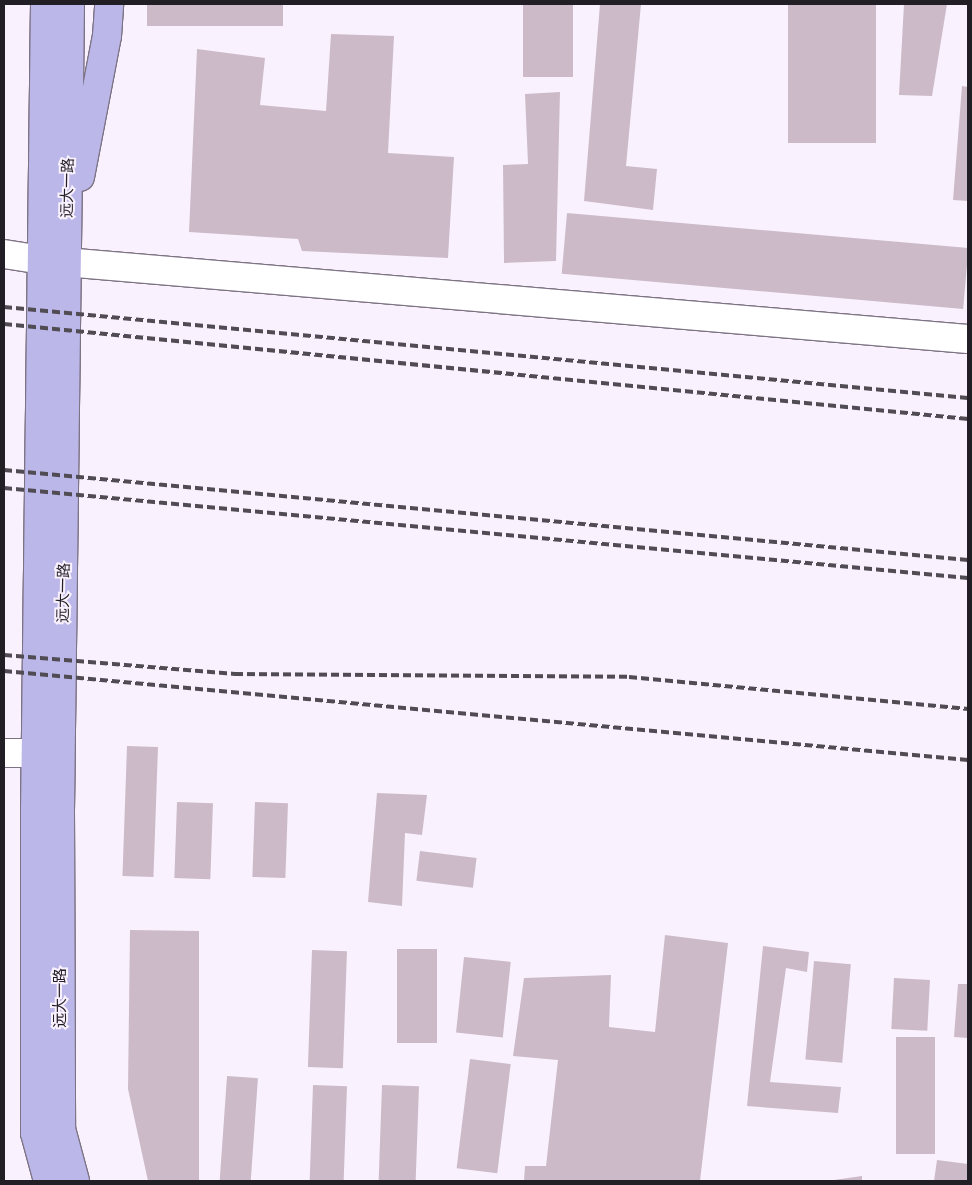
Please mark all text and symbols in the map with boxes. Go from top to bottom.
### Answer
street label: 远大一路 [57,158,77,218]
street label: 远大一路 [53,563,73,623]
street label: 远大一路 [51,968,69,1028]

